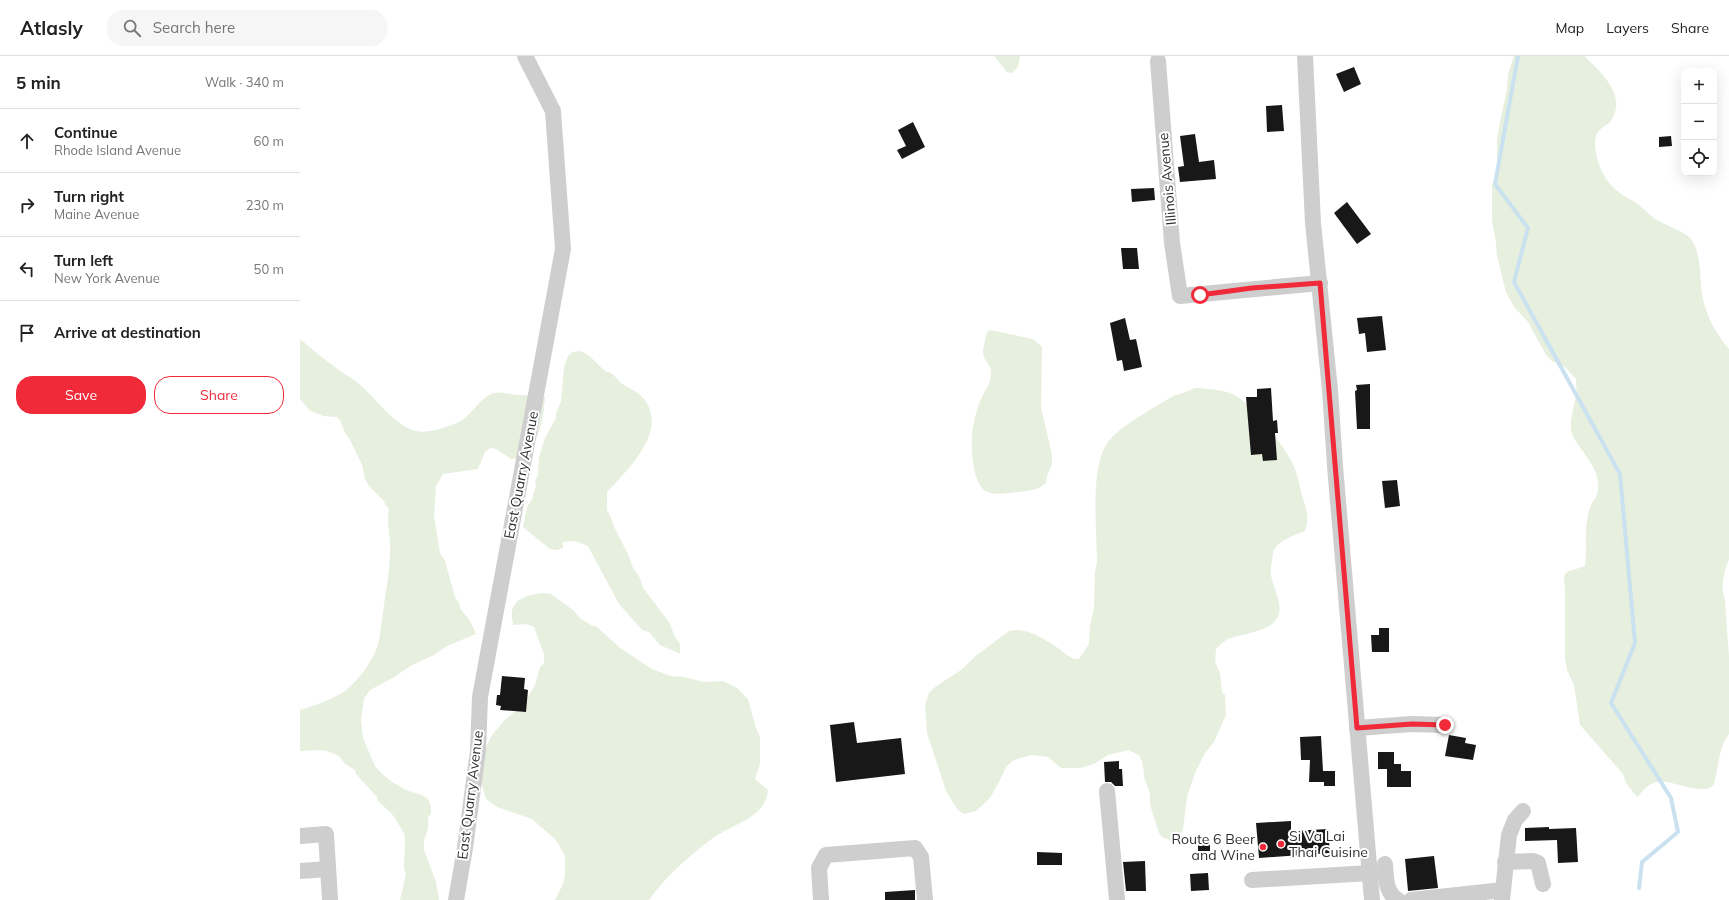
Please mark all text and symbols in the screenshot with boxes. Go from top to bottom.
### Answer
search box [107,10,387,46]
text: Atlasly [20,16,83,40]
icon: search [121,17,143,39]
text: Search here [153,18,235,37]
text: Map [1555,19,1584,37]
text: Layers [1606,19,1649,37]
text: Share [1671,19,1709,37]
map controls [1681,68,1717,176]
button: + [1681,68,1717,104]
text: 5 min [16,72,61,93]
text: Walk · 340 m [205,74,284,90]
button: − [1681,104,1717,140]
text: Continue [54,123,117,142]
icon: ahead [16,130,38,152]
street label: Illinois Avenue [1154,132,1180,226]
text: 60 m [254,133,284,149]
button: locate [1681,140,1717,176]
text: Rhode Island Avenue [54,142,181,158]
text: Turn right [54,187,124,206]
icon: right [16,194,38,216]
text: 230 m [246,197,284,213]
text: Maine Avenue [54,206,139,222]
text: Turn left [54,251,113,270]
icon: left [16,258,38,280]
text: 50 m [254,261,284,277]
text: New York Avenue [54,270,160,286]
route start [1191,286,1209,304]
icon: arrive [16,322,38,344]
text: Arrive at destination [54,323,201,342]
button: Save [16,376,146,414]
button: Share [154,376,284,414]
street label: East Quarry Avenue [500,410,542,540]
route end [1436,716,1454,734]
street label: East Quarry Avenue [453,730,487,860]
place label: Si Va Lai Thai Cuisine [1289,827,1368,861]
place label: Route 6 Beer and Wine [1171,830,1256,864]
marker: Si Va Lai Thai Cuisine [1276,839,1286,849]
marker: Route 6 Beer and Wine [1258,842,1268,852]

